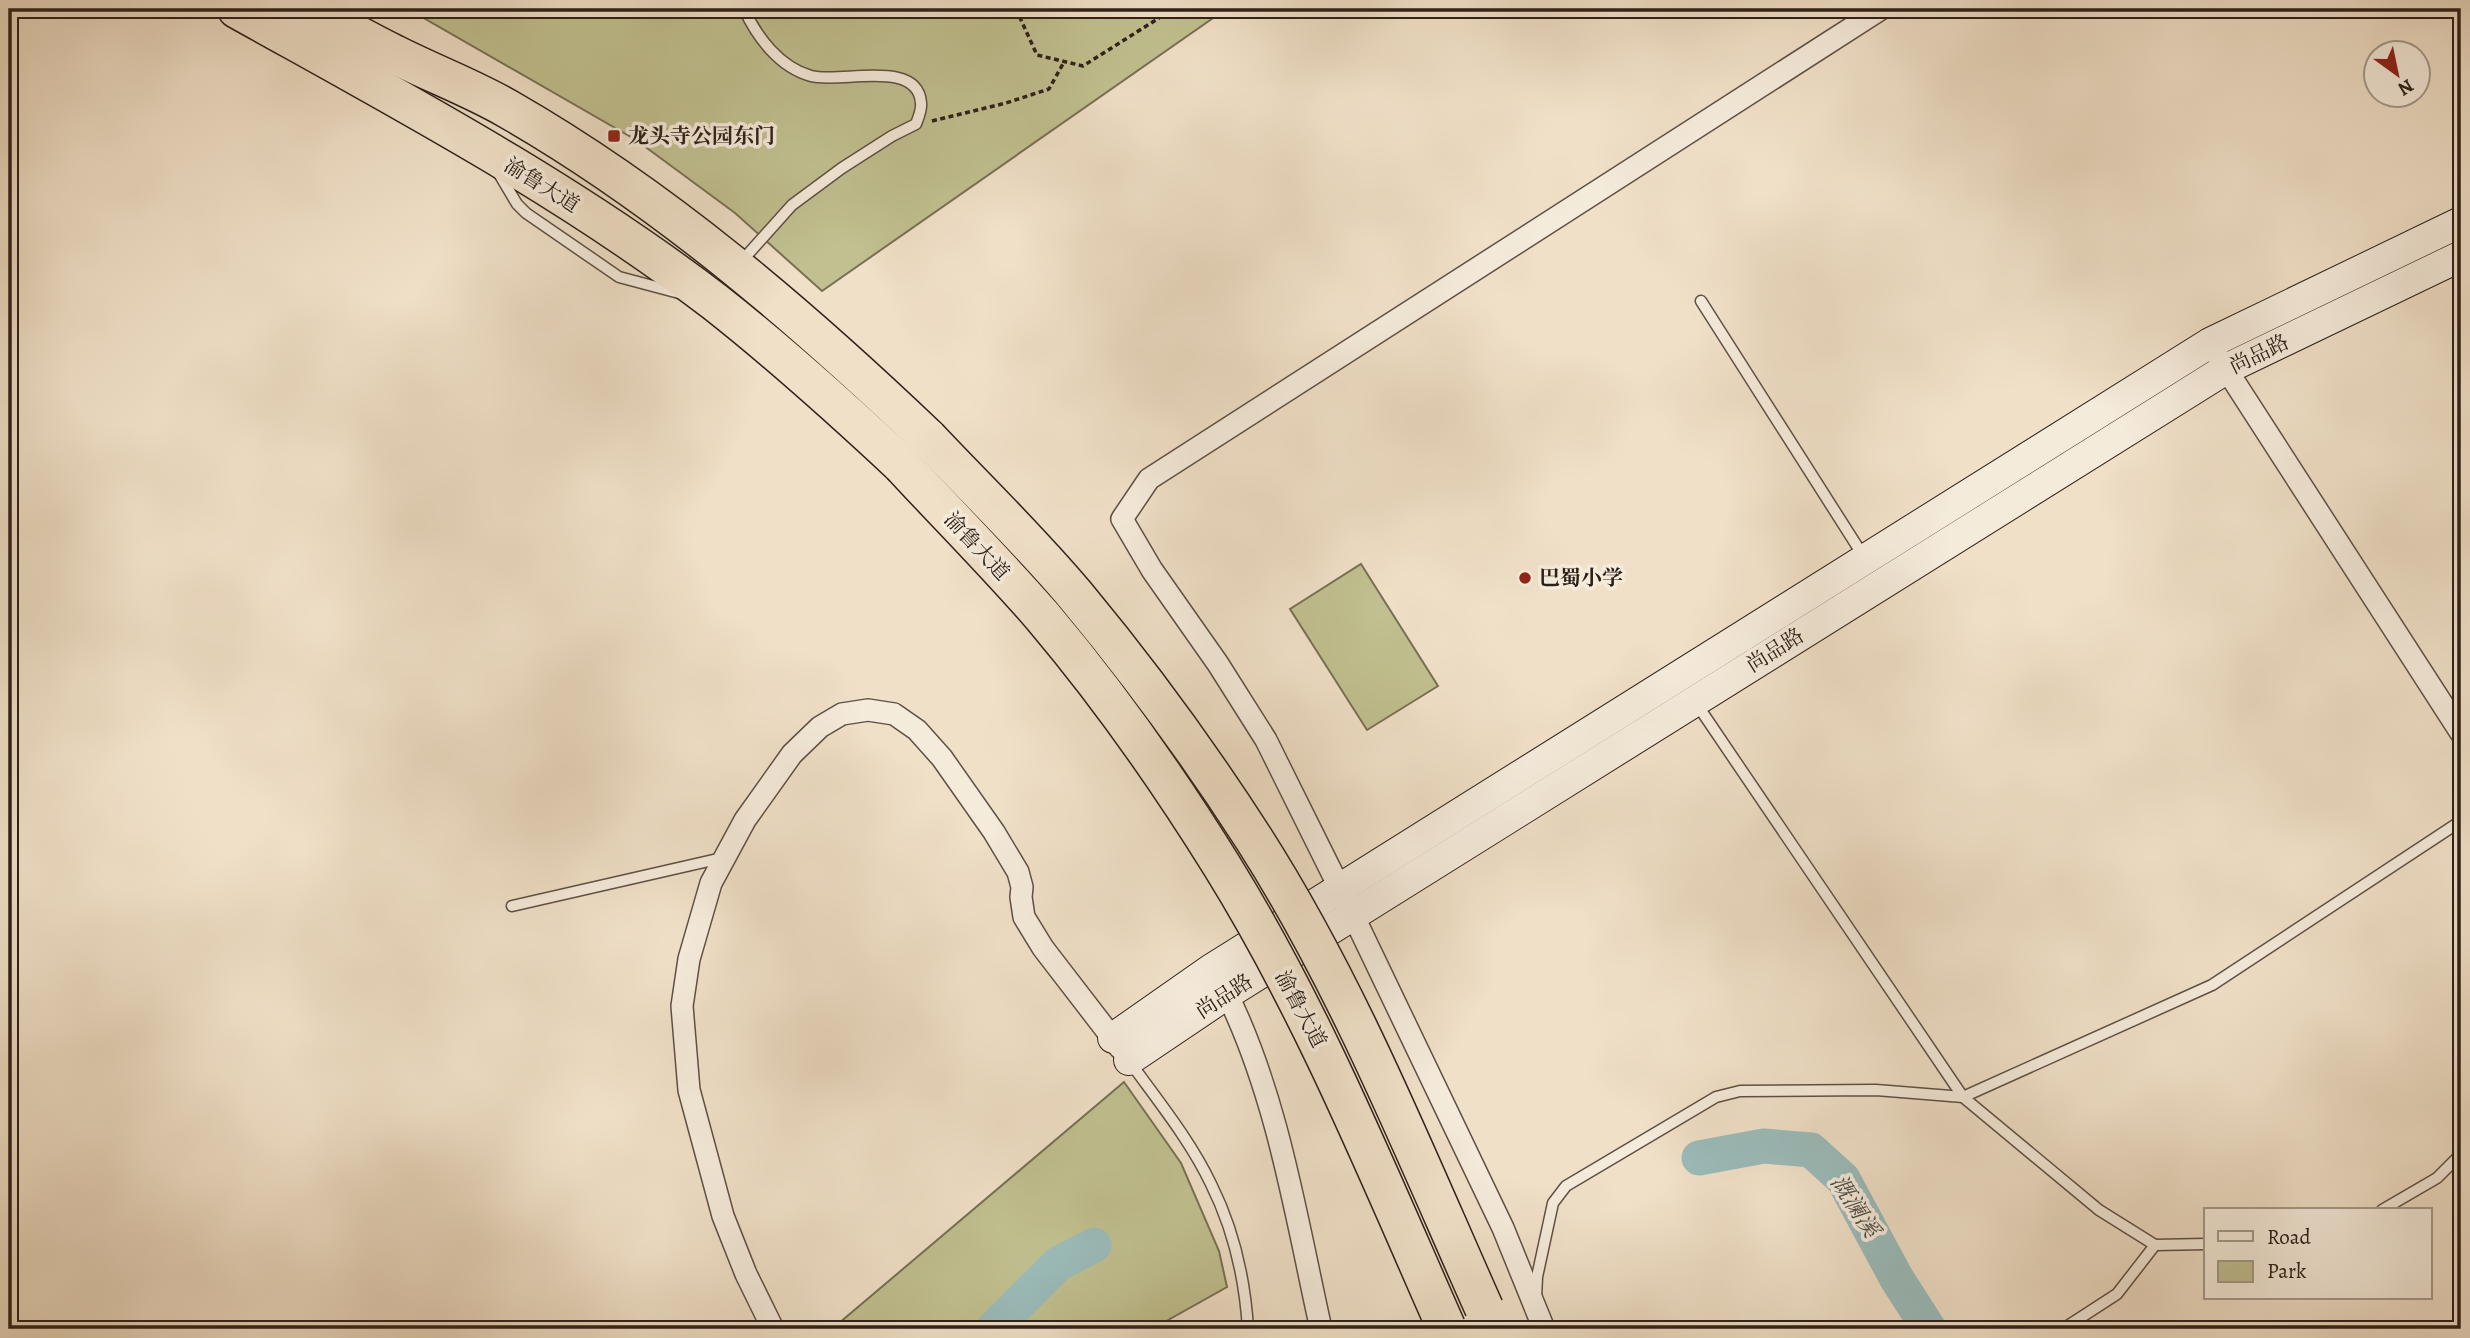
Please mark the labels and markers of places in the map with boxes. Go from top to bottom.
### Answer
place label: 龙头寺公园东门 [628,122,775,150]
marker: 龙头寺公园东门 [606,128,622,144]
place label: 巴蜀小学 [1539,564,1623,592]
marker: 巴蜀小学 [1517,570,1533,586]

